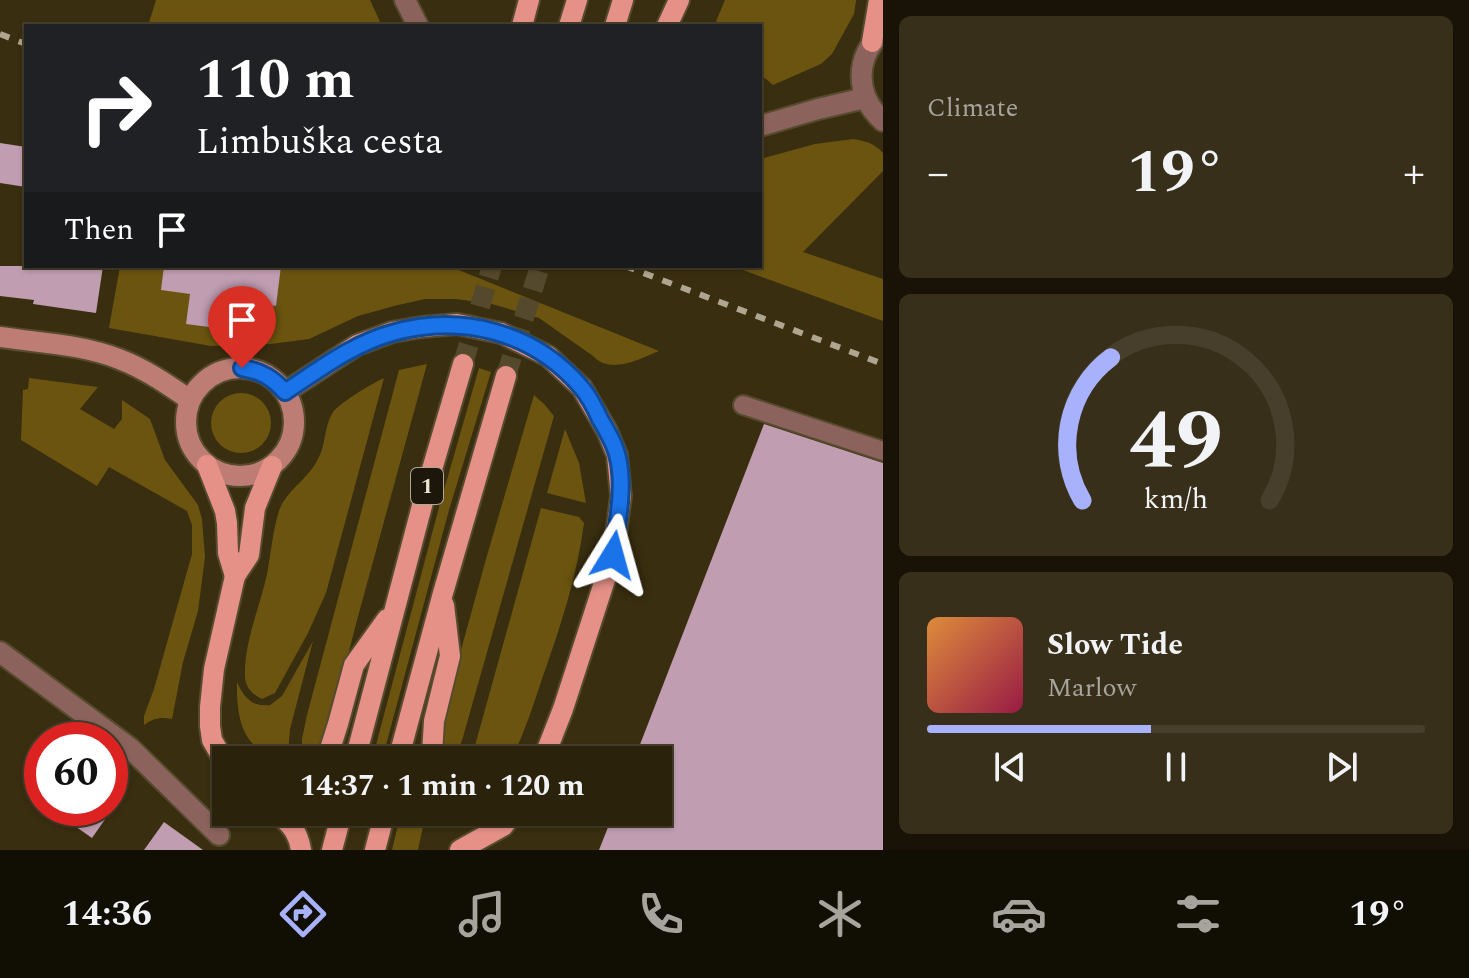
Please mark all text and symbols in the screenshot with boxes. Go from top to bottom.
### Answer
text: 110 m [196,38,355,123]
icon: right [64,56,168,160]
text: Climate [927,88,1018,128]
text: Limbuška cesta [196,115,443,170]
text: 19° [1127,127,1225,219]
text: − [927,140,949,207]
text: + [1403,140,1425,207]
text: Then [64,207,134,253]
icon: arrive [150,208,194,252]
pin [208,286,276,368]
icon: arrive [220,298,264,342]
text: 49 [1129,379,1223,506]
road number: 1 [411,468,443,504]
text: km/h [1144,478,1208,521]
position arrow [571,513,655,597]
text: Slow Tide [1047,622,1183,668]
text: Marlow [1047,668,1136,708]
speed limit sign: 60 [24,722,128,826]
icon: previous [988,745,1032,789]
icon: pause [1154,745,1198,789]
icon: next [1320,745,1364,789]
text: 14:37 · 1 min · 120 m [299,763,585,809]
icon: directions [275,886,331,942]
icon: music [454,886,510,942]
icon: phone [633,886,689,942]
icon: climate [812,886,868,942]
icon: car [991,886,1047,942]
icon: filters [1170,886,1226,942]
text: 14:36 [62,887,152,942]
text: 19° [1349,887,1407,942]

